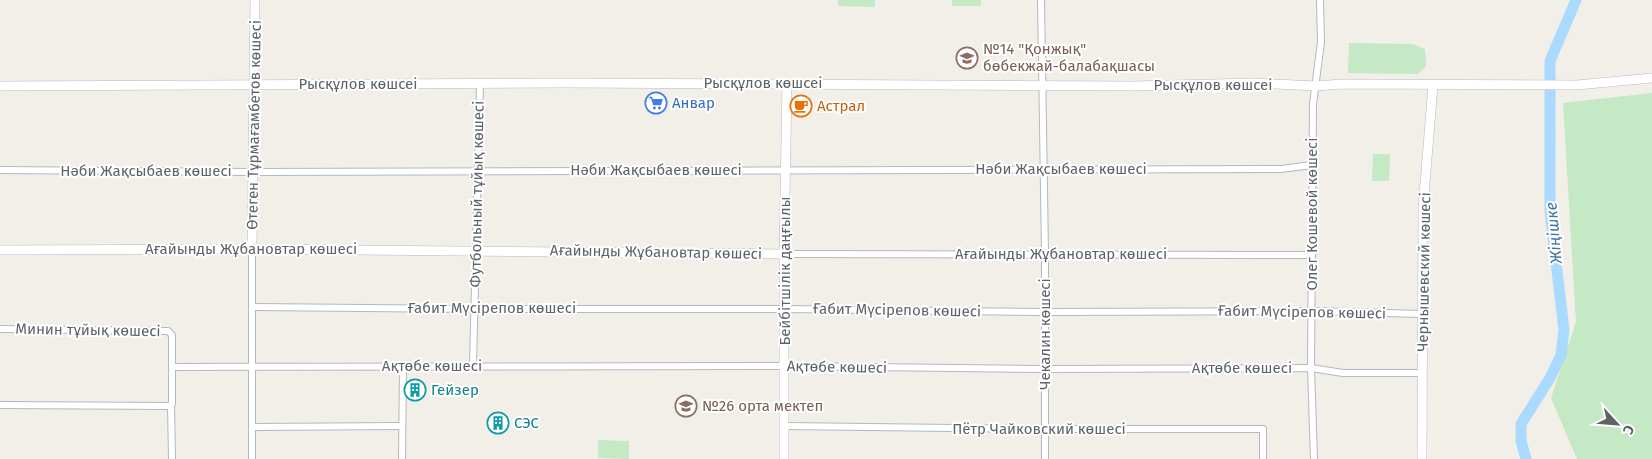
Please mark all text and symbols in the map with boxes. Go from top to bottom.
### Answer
street label: Өтеген Тұрмағамбетов көшесі [243,20,265,230]
place label: №14 "Қонжық" бөбекжай-балабақшасы [983,40,1155,75]
school or university icon: №14 "Қонжық" бөбекжай-балабақшасы [955,46,979,70]
street label: Рысқұлов көшсеі [703,74,823,92]
street label: Рысқұлов көшсеі [298,75,418,93]
street label: Рысқұлов көшсеі [1153,76,1273,94]
supermarket icon: Анвар [644,91,668,115]
place label: Анвар [672,94,715,112]
cafe icon: Астрал [789,94,813,118]
place label: Астрал [817,97,865,115]
street label: Футбольный тұйық көшесі [466,101,488,287]
street label: Олег Кошевой көшесі [1303,137,1321,291]
street label: Нәби Жақсыбаев көшесі [975,160,1147,178]
street label: Нәби Жақсыбаев көшесі [570,161,742,179]
street label: Нәби Жақсыбаев көшесі [60,162,232,180]
street label: Чернышевский көшесі [1414,192,1434,352]
street label: Бейбітшілік даңғылы [776,196,794,346]
water label: Жіңішке [1541,201,1566,266]
street label: Ағайынды Жұбановтар көшесі [145,240,357,258]
street label: Ағайынды Жұбановтар көшесі [550,241,762,263]
street label: Ағайынды Жұбановтар көшесі [955,245,1167,263]
street label: Чекалин көшесі [1036,278,1054,390]
street label: Ғабит Мүсірепов көшесі [408,299,576,317]
street label: Ғабит Мүсірепов көшесі [813,300,981,320]
street label: Ғабит Мүсірепов көшесі [1218,302,1386,322]
street label: Минин тұйық көшесі [15,320,161,340]
street label: Ақтөбе көшесі [382,357,482,375]
street label: Ақтөбе көшесі [787,357,887,377]
street label: Ақтөбе көшесі [1192,359,1292,377]
building icon: Гейзер [403,378,427,402]
place label: Гейзер [431,381,479,399]
school or university icon: №26 орта мектеп [674,394,698,418]
place label: №26 орта мектеп [702,397,823,415]
north arrow [1592,399,1642,449]
building icon: СЭС [486,411,510,435]
place label: СЭС [514,414,539,432]
street label: Пётр Чайковский көшесі [952,420,1126,438]
text: С [1619,422,1638,437]

